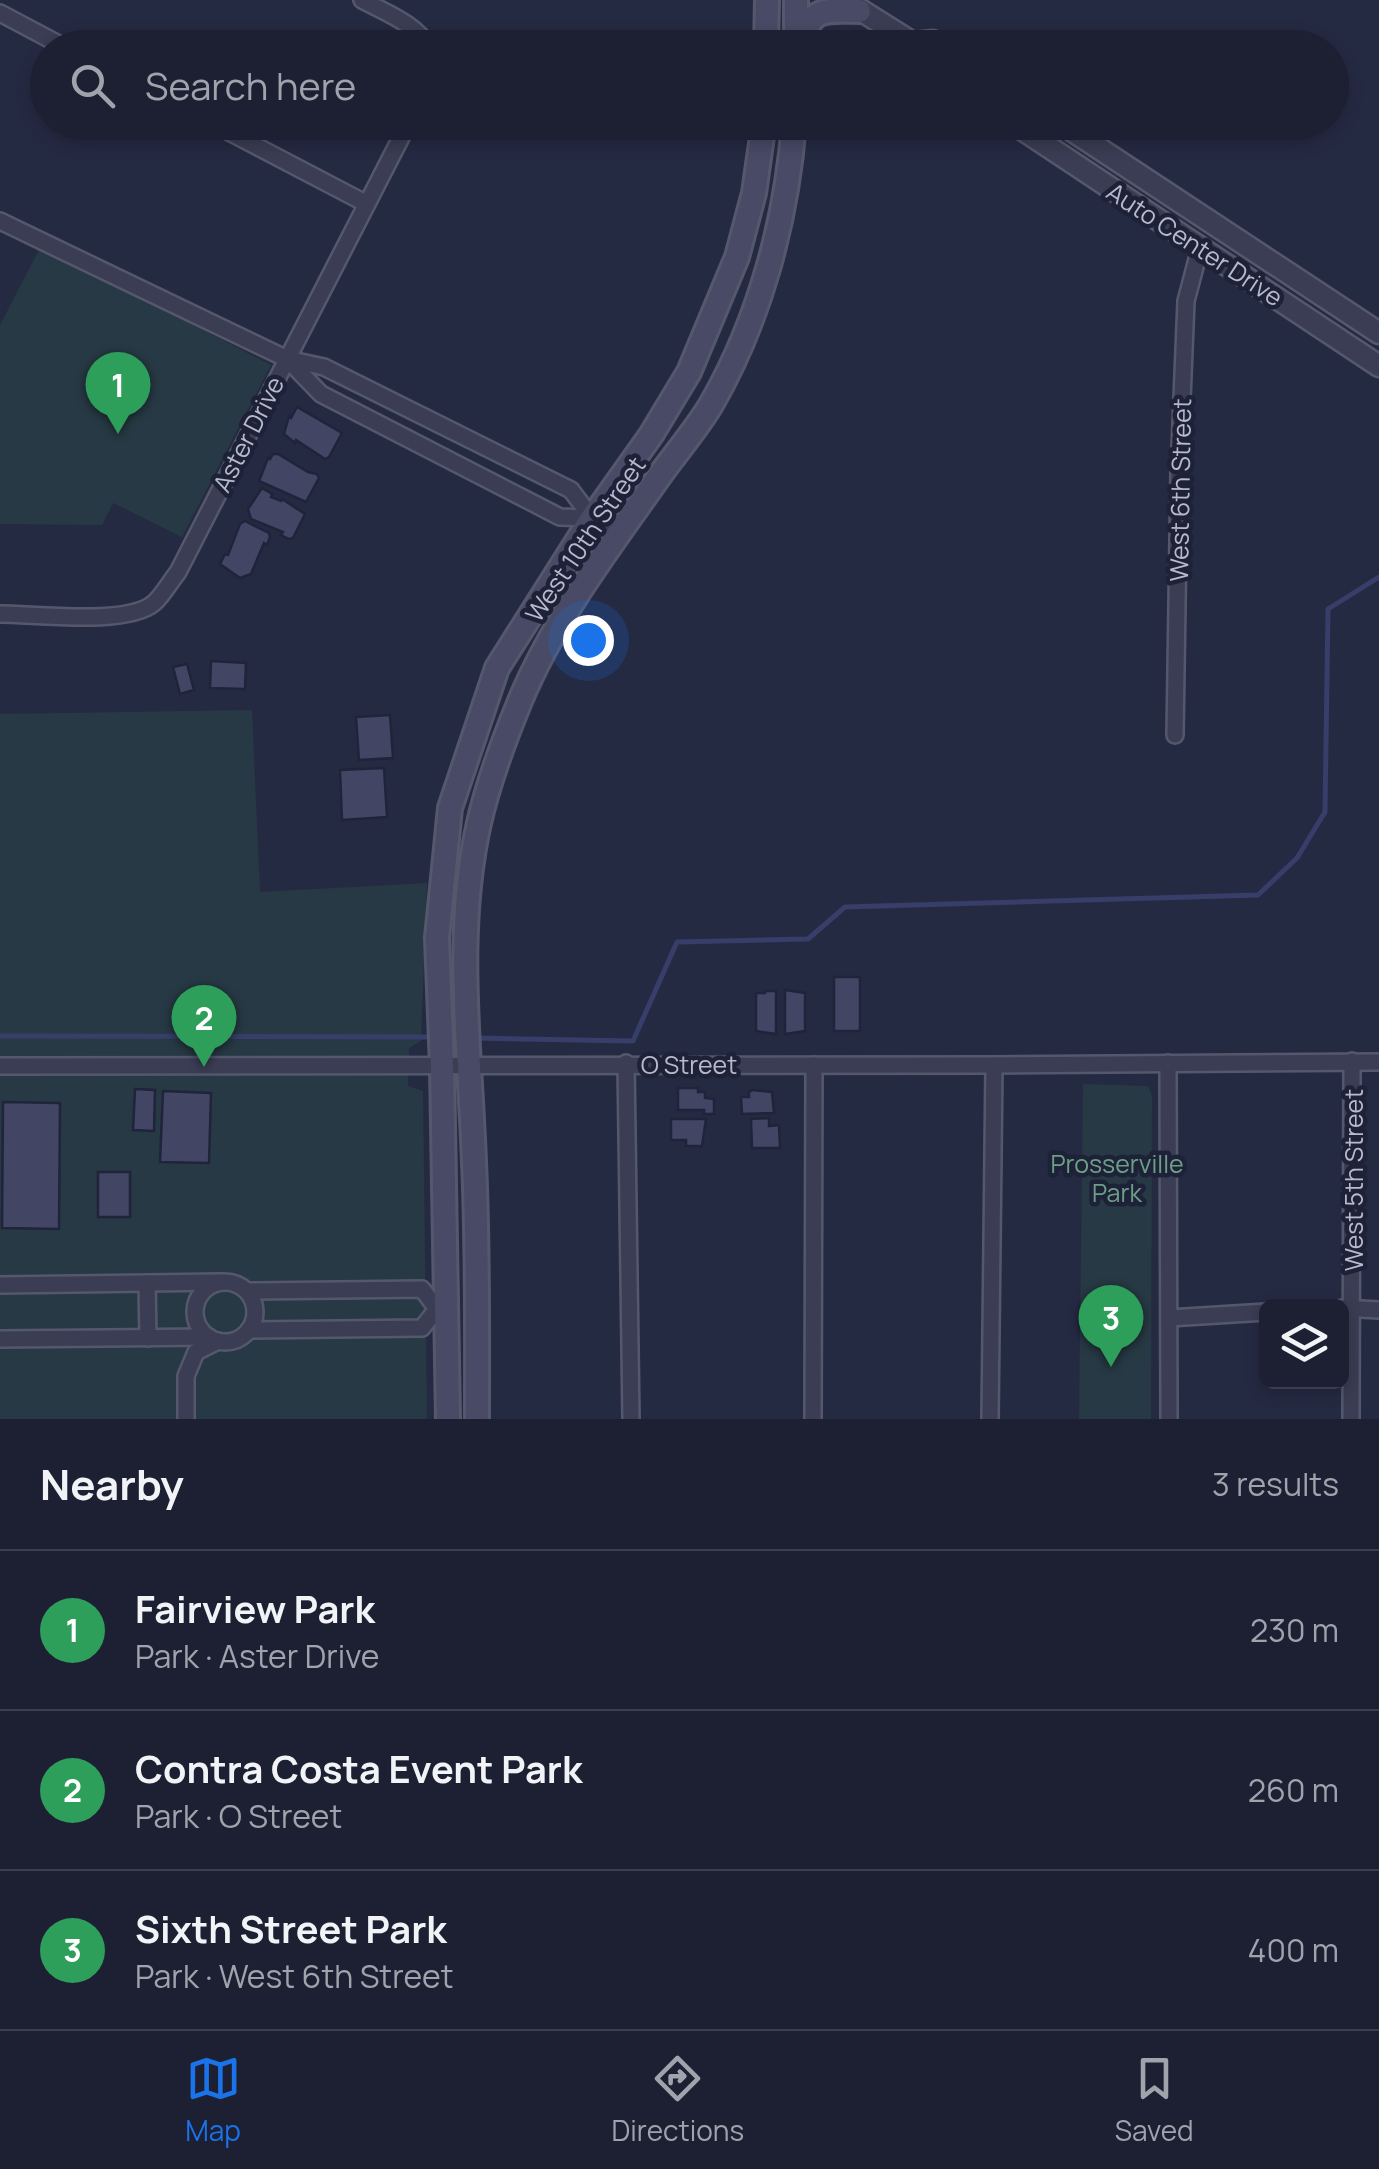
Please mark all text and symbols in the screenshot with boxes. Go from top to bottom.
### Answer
search box [30,30,1349,140]
icon: search [65,58,120,113]
text: Search here [145,59,356,111]
street label: Auto Center Drive [1100,174,1290,314]
pin: 1 [86,352,150,434]
street label: Aster Drive [204,370,292,498]
street label: West 6th Street [1161,398,1199,582]
street label: West 10th Street [517,449,653,629]
your location [563,615,614,666]
pin: 2 [172,984,236,1067]
street label: O Street [641,1047,737,1082]
street label: West 5th Street [1336,1089,1371,1271]
park label: Prosserville Park [1050,1146,1184,1210]
pin: 3 [1078,1284,1144,1367]
map controls [1259,1299,1349,1389]
button: layers [1259,1299,1349,1389]
text: Nearby [40,1455,184,1513]
text: 3 results [1212,1462,1339,1506]
text: Fairview Park [135,1582,375,1634]
text: 1 [65,1608,80,1652]
text: 230 m [1250,1608,1339,1652]
text: Park · Aster Drive [135,1634,380,1678]
text: Contra Costa Event Park [135,1742,582,1794]
text: 2 [63,1768,82,1812]
text: 260 m [1248,1768,1339,1812]
text: Park · O Street [135,1794,342,1838]
text: Sixth Street Park [135,1902,447,1954]
text: 3 [63,1928,82,1972]
text: 400 m [1248,1928,1339,1972]
text: Park · West 6th Street [135,1954,454,1998]
tab: Map [185,2051,241,2149]
tab: Directions [612,2051,744,2149]
tab: Saved [1115,2051,1194,2149]

